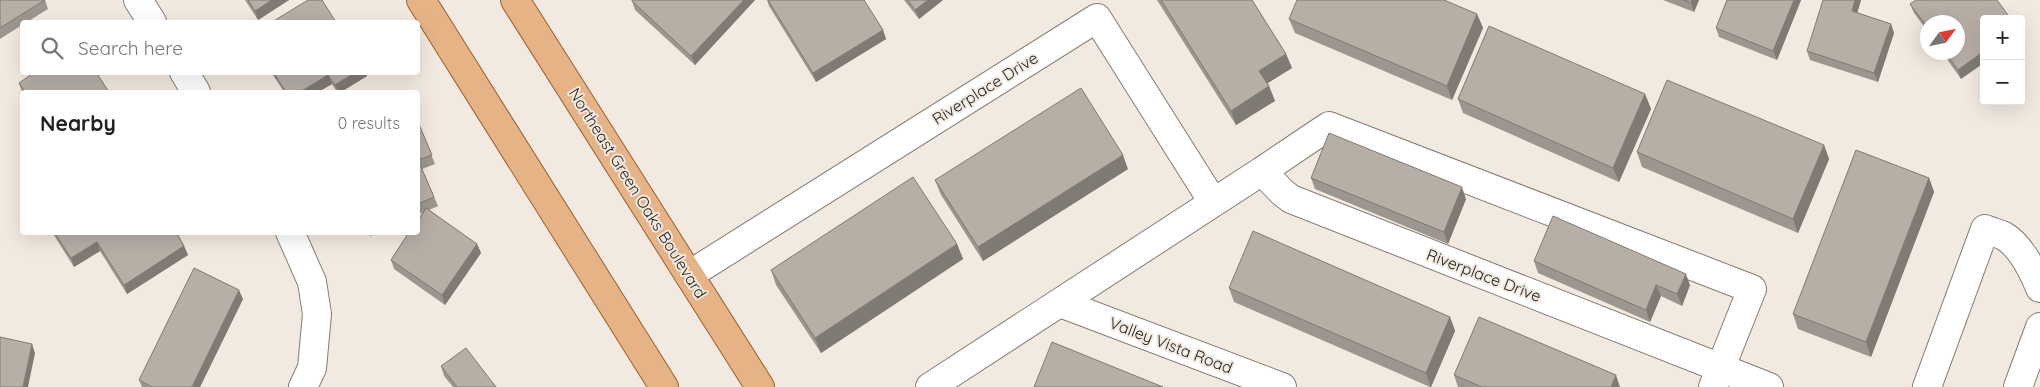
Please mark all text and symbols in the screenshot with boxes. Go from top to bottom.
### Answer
north arrow [1920,15,1965,60]
map controls [1980,15,2025,105]
button: + [1980,15,2025,60]
search box [20,20,420,75]
icon: search [38,34,66,62]
text: Search here [78,36,183,60]
street label: Riverplace Drive [928,47,1042,129]
button: − [1980,60,2025,105]
street label: Northeast Green Oaks Boulevard [565,84,711,302]
text: Nearby [40,110,116,136]
text: 0 results [338,113,400,133]
street label: Riverplace Drive [1424,244,1544,306]
street label: Valley Vista Road [1107,312,1235,378]

